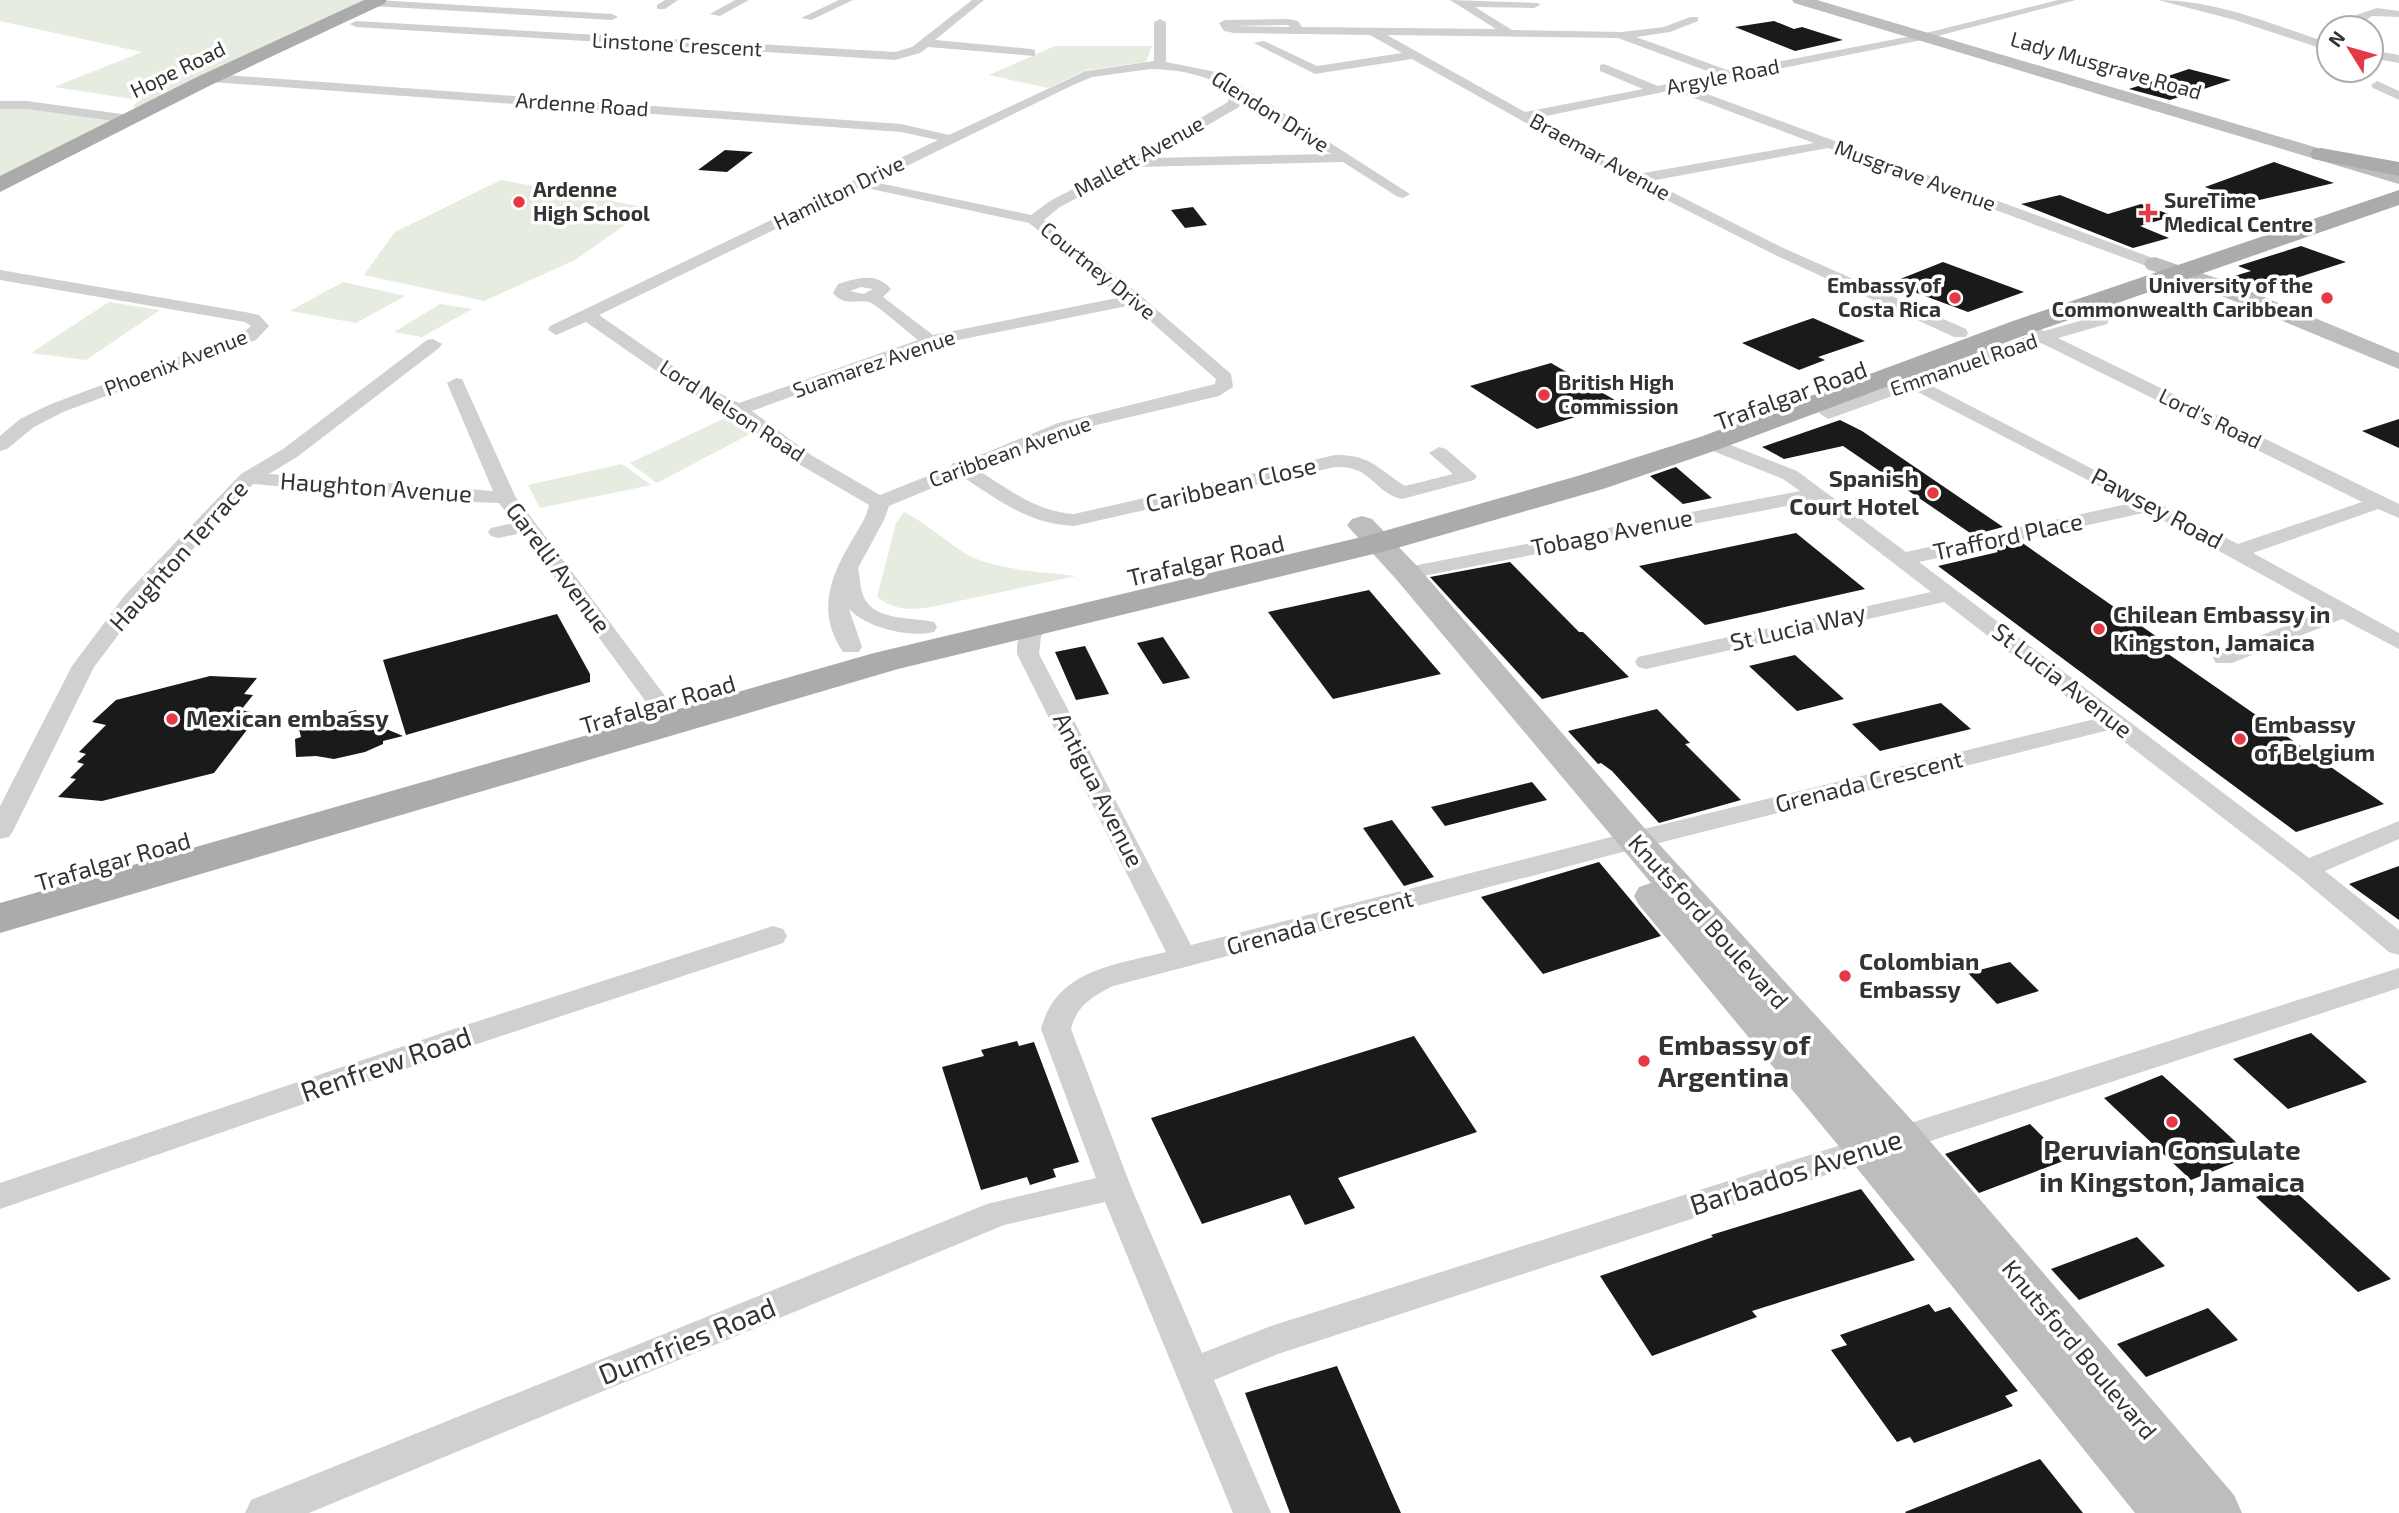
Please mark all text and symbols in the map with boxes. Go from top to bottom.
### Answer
north arrow [2315,14,2385,84]
street label: Lady Musgrave Road [2008,25,2205,104]
text: N [2323,26,2349,51]
street label: Linstone Crescent [591,27,763,60]
street label: Hope Road [126,35,229,102]
street label: Argyle Road [1664,52,1781,99]
street label: Glendon Drive [1208,65,1334,157]
street label: Ardenne Road [515,86,649,121]
street label: Braemar Avenue [1526,107,1675,205]
street label: Mallett Avenue [1069,110,1207,202]
street label: Musgrave Avenue [1832,134,1999,215]
street label: Hamilton Drive [769,149,908,234]
place label: Ardenne High School [533,176,650,225]
place label: SureTime Medical Centre [2164,187,2313,236]
marker: Ardenne High School [511,194,527,210]
marker: SureTime Medical Centre [2138,203,2158,223]
street label: Courtney Drive [1036,216,1162,324]
place label: Embassy of Costa Rica [1827,272,1942,321]
place label: University of the Commonwealth Caribbean [2052,272,2313,321]
marker: Embassy of Costa Rica [1947,290,1963,306]
marker: University of the Commonwealth Caribbean [2319,290,2335,306]
street label: Phoenix Avenue [101,323,250,400]
street label: Suamarez Avenue [789,323,958,402]
street label: Emmanuel Road [1886,327,2041,401]
street label: Lord Nelson Road [656,354,810,466]
street label: Trafalgar Road [1710,354,1871,436]
place label: British High Commission [1558,369,1679,418]
street label: Lord's Road [2155,382,2266,453]
marker: British High Commission [1536,387,1552,403]
street label: Caribbean Avenue [925,410,1094,492]
street label: Caribbean Close [1142,450,1319,517]
street label: Pawsey Road [2087,461,2228,554]
place label: Spanish Court Hotel [1789,463,1919,520]
street label: Haughton Avenue [279,465,473,508]
street label: Haughton Terrace [103,474,253,636]
marker: Spanish Court Hotel [1925,485,1941,501]
street label: Garelli Avenue [501,496,618,638]
street label: Tobago Avenue [1529,502,1695,561]
street label: Trafford Place [1930,506,2085,566]
street label: Trafalgar Road [1124,527,1287,592]
street label: St Lucia Way [1727,597,1868,656]
place label: Chilean Embassy in Kingston, Jamaica [2113,599,2330,656]
street label: St Lucia Avenue [1987,616,2139,744]
marker: Chilean Embassy in Kingston, Jamaica [2091,621,2107,637]
street label: Trafalgar Road [577,668,739,740]
place label: Mexican embassy [186,703,389,732]
street label: Antigua Avenue [1048,707,1151,871]
place label: Embassy of Belgium [2254,709,2375,766]
marker: Mexican embassy [164,711,180,727]
marker: Embassy of Belgium [2232,731,2248,747]
street label: Grenada Crescent [1772,743,1965,818]
street label: Trafalgar Road [32,825,194,897]
street label: Knutsford Boulevard [1623,828,1795,1014]
street label: Grenada Crescent [1223,883,1416,960]
place label: Colombian Embassy [1859,946,1979,1003]
marker: Colombian Embassy [1837,968,1853,984]
street label: Renfrew Road [296,1018,475,1108]
place label: Embassy of Argentina [1658,1027,1811,1093]
marker: Embassy of Argentina [1636,1053,1652,1069]
marker: Peruvian Consulate in Kingston, Jamaica [2164,1114,2180,1130]
street label: Barbados Avenue [1685,1121,1906,1221]
place label: Peruvian Consulate in Kingston, Jamaica [2039,1132,2305,1198]
street label: Knutsford Boulevard [1997,1253,2164,1445]
street label: Dumfries Road [593,1289,780,1391]

